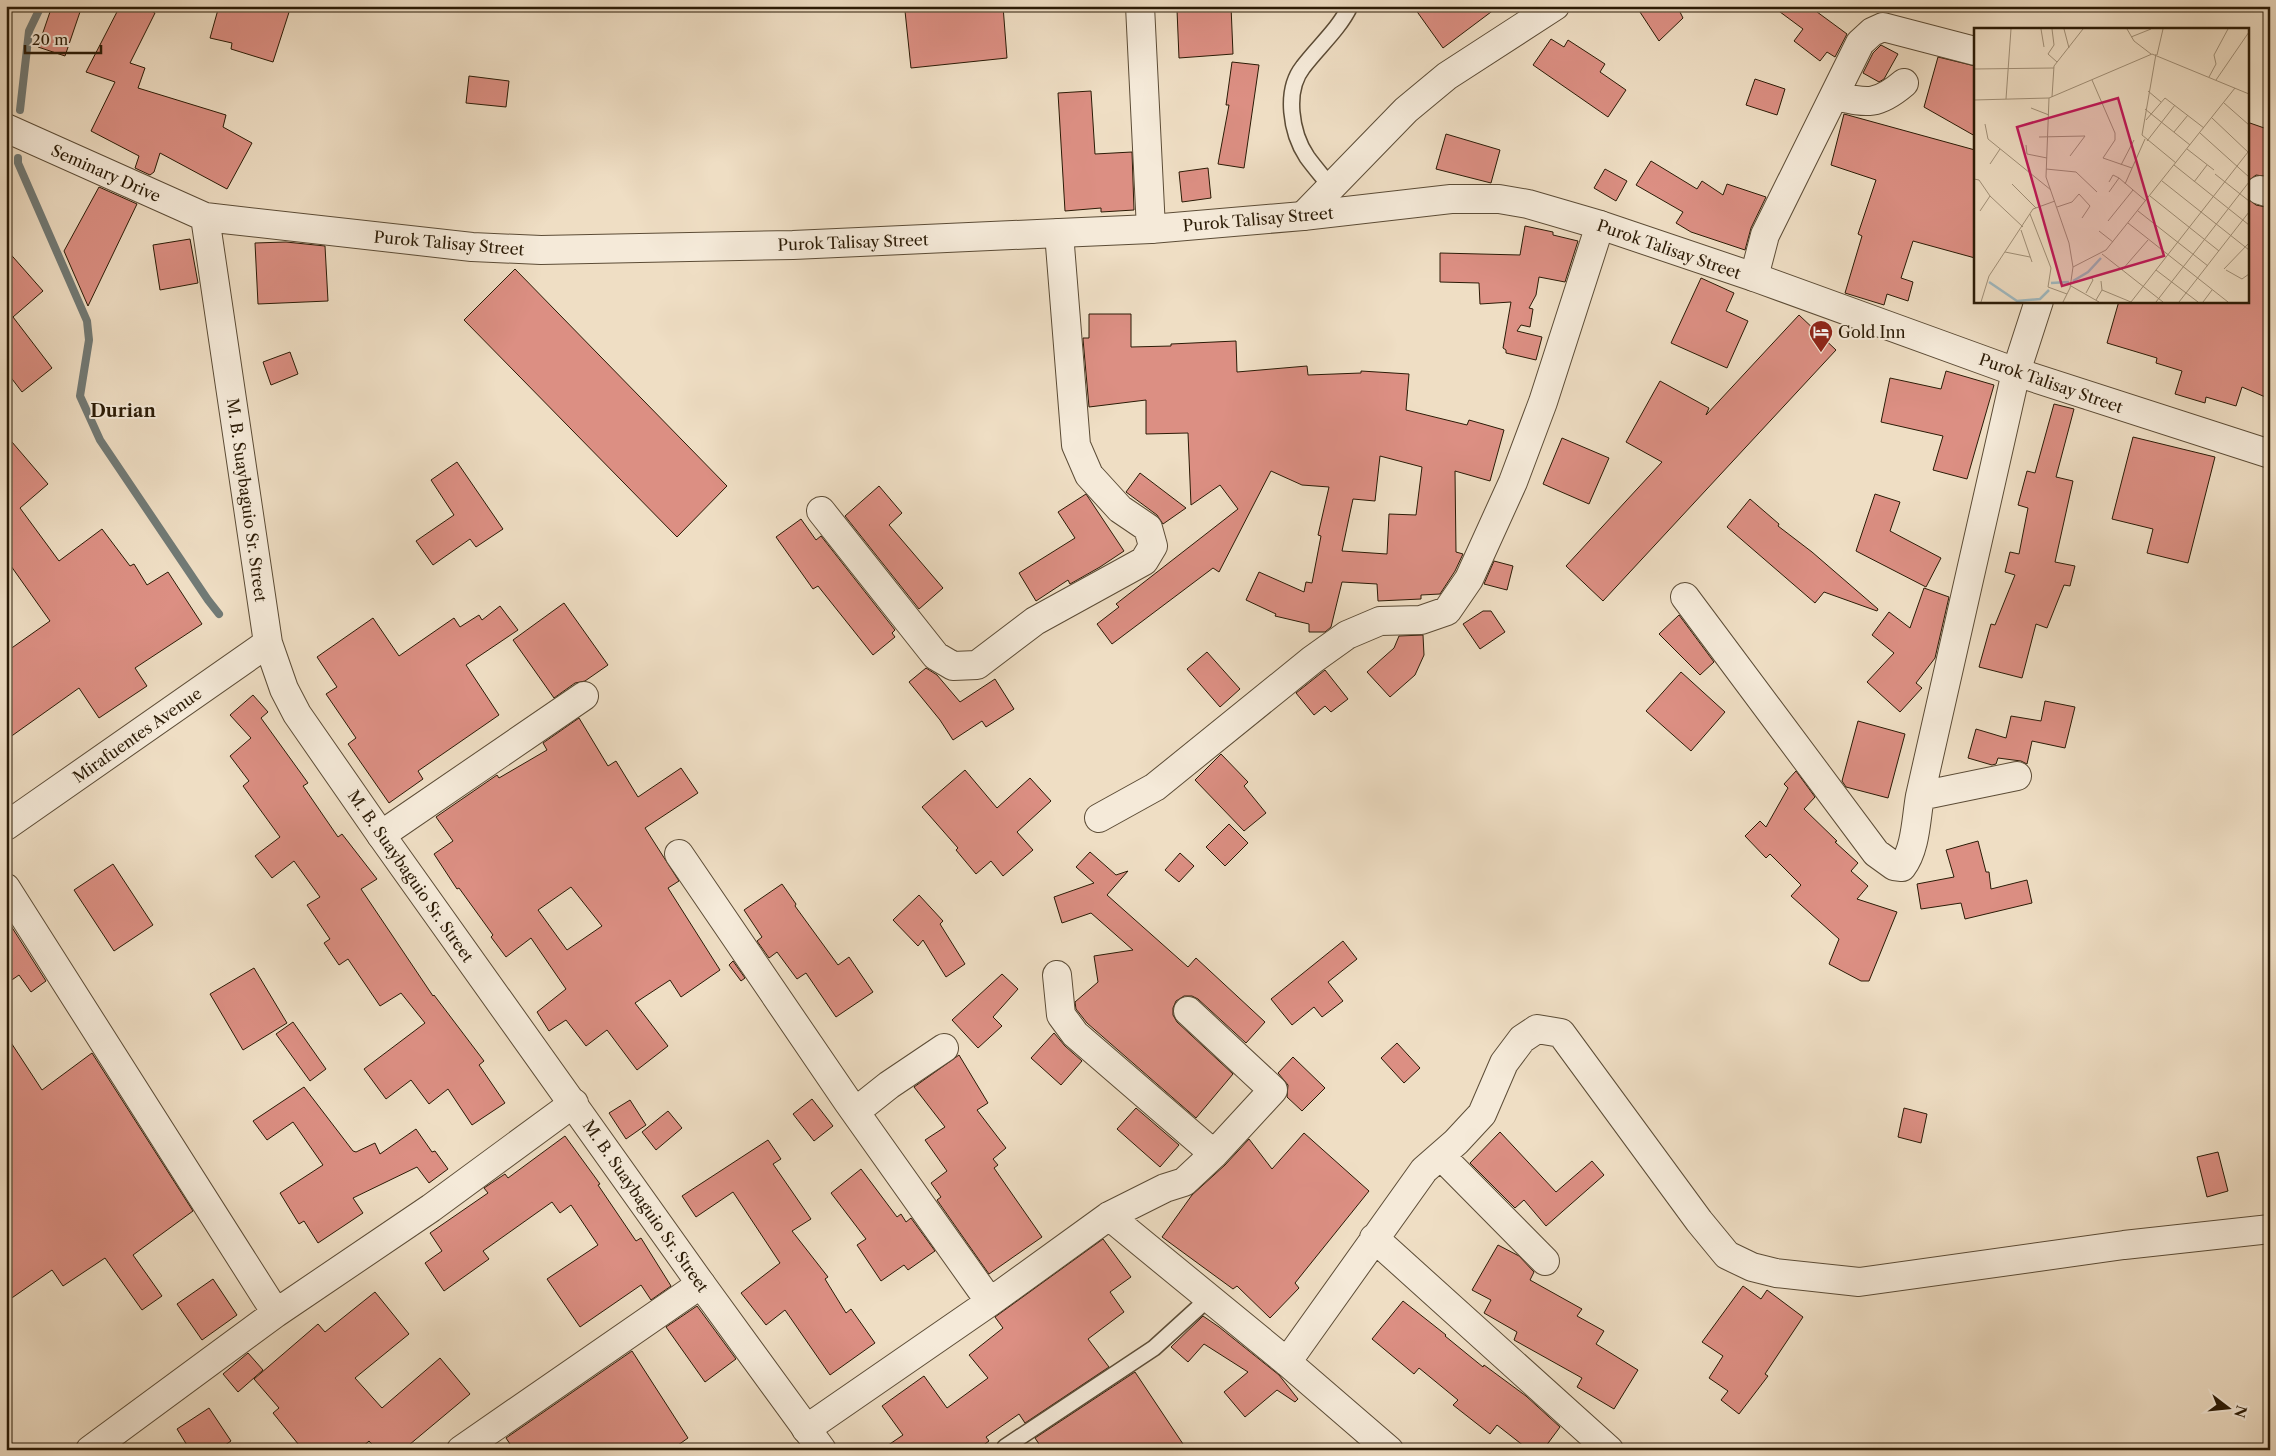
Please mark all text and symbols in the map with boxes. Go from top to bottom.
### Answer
scale bar [25,22,101,54]
inset map [1974,28,2248,302]
text: 20 m [32,30,68,49]
street label: Seminary Drive [48,140,164,206]
street label: Purok Talisay Street [1182,202,1334,236]
street label: Purok Talisay Street [1594,215,1744,283]
street label: Purok Talisay Street [373,226,525,260]
street label: Purok Talisay Street [777,229,929,255]
hotel icon: Gold Inn [1808,319,1834,353]
place label: Gold Inn [1838,322,1906,342]
street label: Purok Talisay Street [1976,349,2126,417]
street label: M. B. Suaybaguio Sr. Street [223,397,271,604]
district label: Durian [90,400,156,422]
street label: Mirafuentes Avenue [69,683,205,787]
street label: M. B. Suaybaguio Sr. Street [344,786,478,966]
street label: M. B. Suaybaguio Sr. Street [579,1116,713,1296]
north arrow [2204,1384,2254,1434]
text: N [2230,1403,2251,1420]

